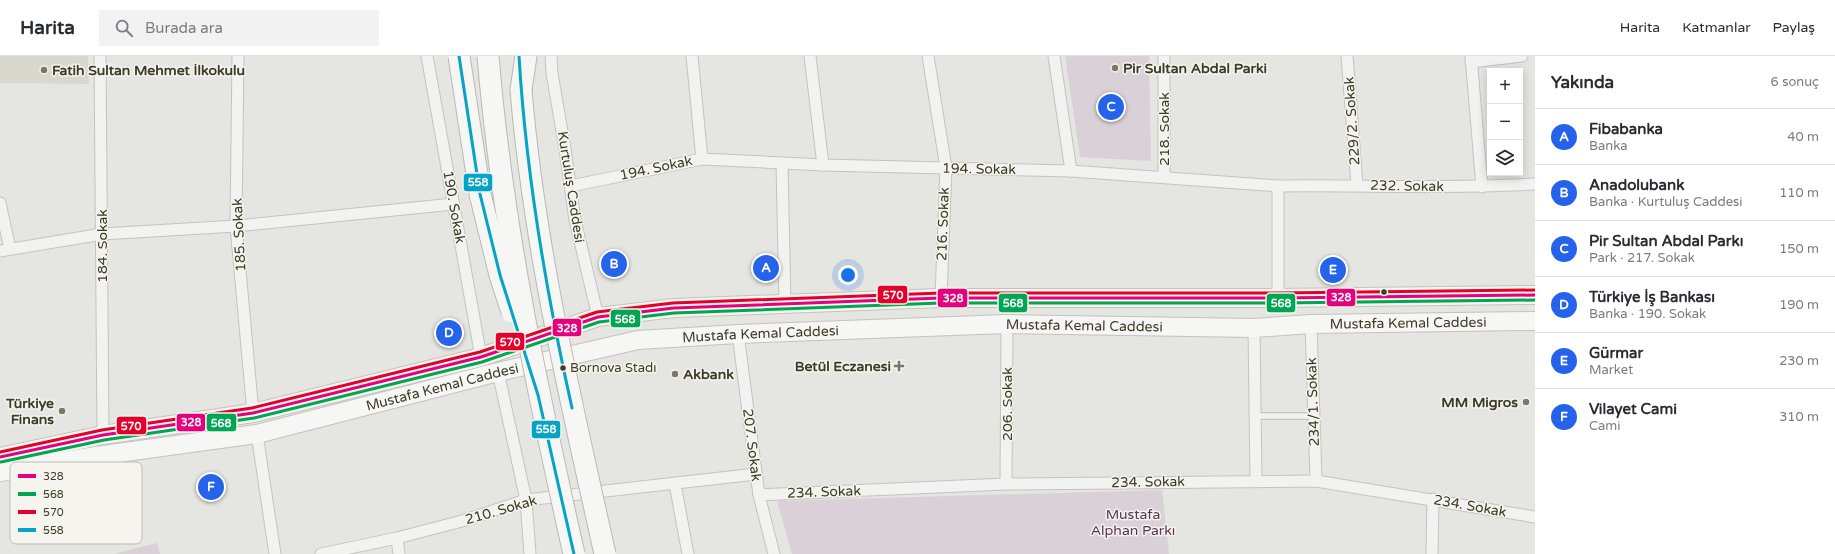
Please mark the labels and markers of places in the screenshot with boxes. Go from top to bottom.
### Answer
place label: Pir Sultan Abdal Parki [1123,60,1267,77]
place label: Fatih Sultan Mehmet İlkokulu [52,62,245,79]
marker: Pir Sultan Abdal Parki [1110,63,1120,73]
marker: Fatih Sultan Mehmet İlkokulu [39,65,49,75]
pin: C [1098,92,1124,122]
pin: B [601,249,627,279]
pin: A [753,253,779,283]
pin: E [1320,255,1346,285]
unlabelled marker [1379,287,1389,297]
pin: D [436,318,462,348]
place label: Betül Eczanesi [795,358,891,375]
place label: Bornova Stadı [570,360,657,376]
marker: Betül Eczanesi [894,361,904,371]
marker: Bornova Stadı [558,363,568,373]
place label: Akbank [683,366,734,383]
marker: Akbank [670,369,680,379]
place label: MM Migros [1441,394,1518,411]
place label: Türkiye Finans [5,395,54,428]
marker: MM Migros [1521,397,1531,407]
marker: Türkiye Finans [57,406,67,416]
pin: F [198,472,224,502]

